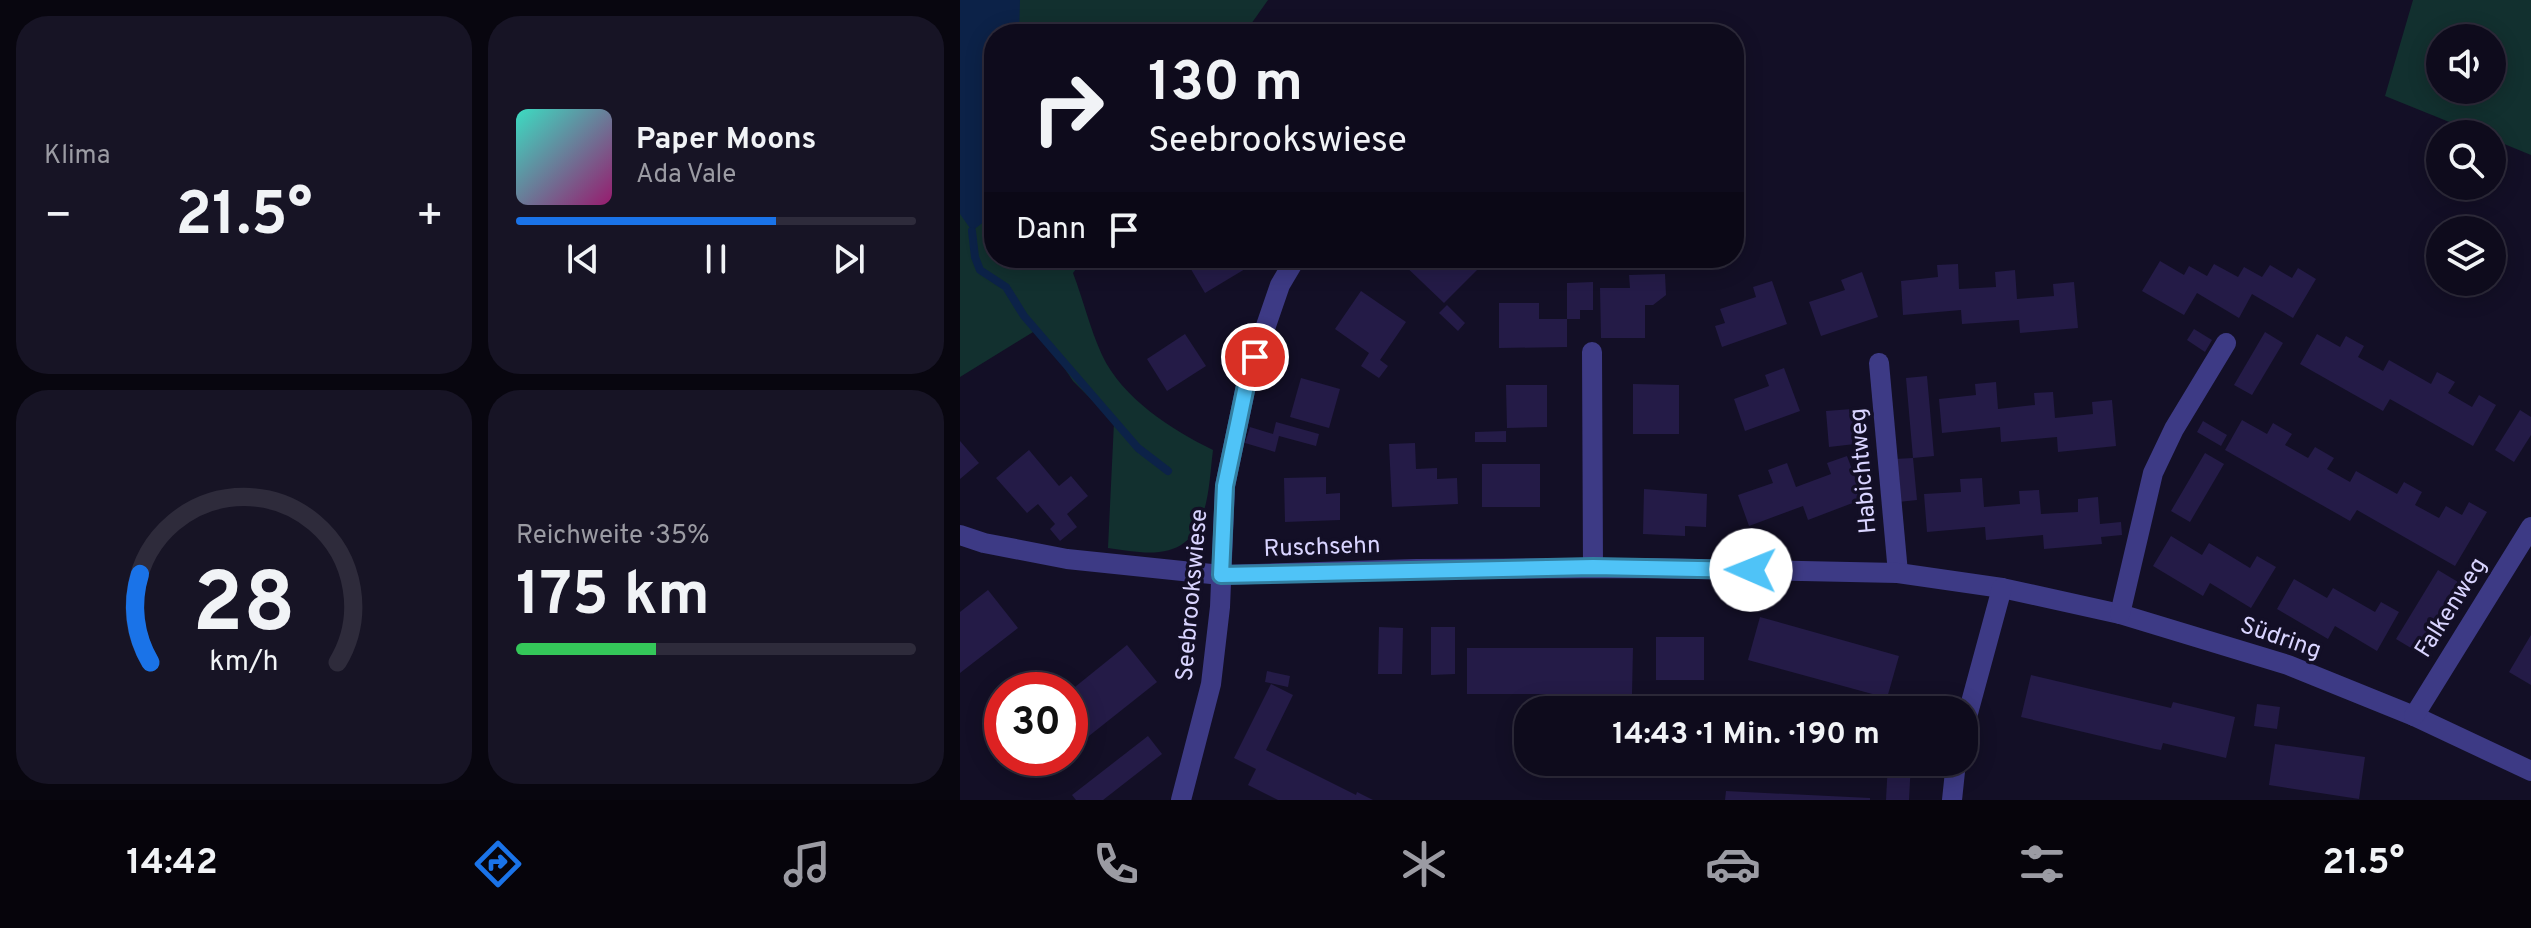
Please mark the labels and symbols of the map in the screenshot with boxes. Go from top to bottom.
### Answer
pin [1221,323,1289,391]
street label: Habichtweg [1844,407,1884,535]
street label: Seebrookswiese [1171,508,1215,682]
position arrow [1709,528,1793,612]
street label: Ruschsehn [1263,531,1381,565]
street label: Falkenweg [2409,552,2494,664]
street label: Südring [2236,611,2325,667]
speed limit sign: 30 [984,672,1088,776]

